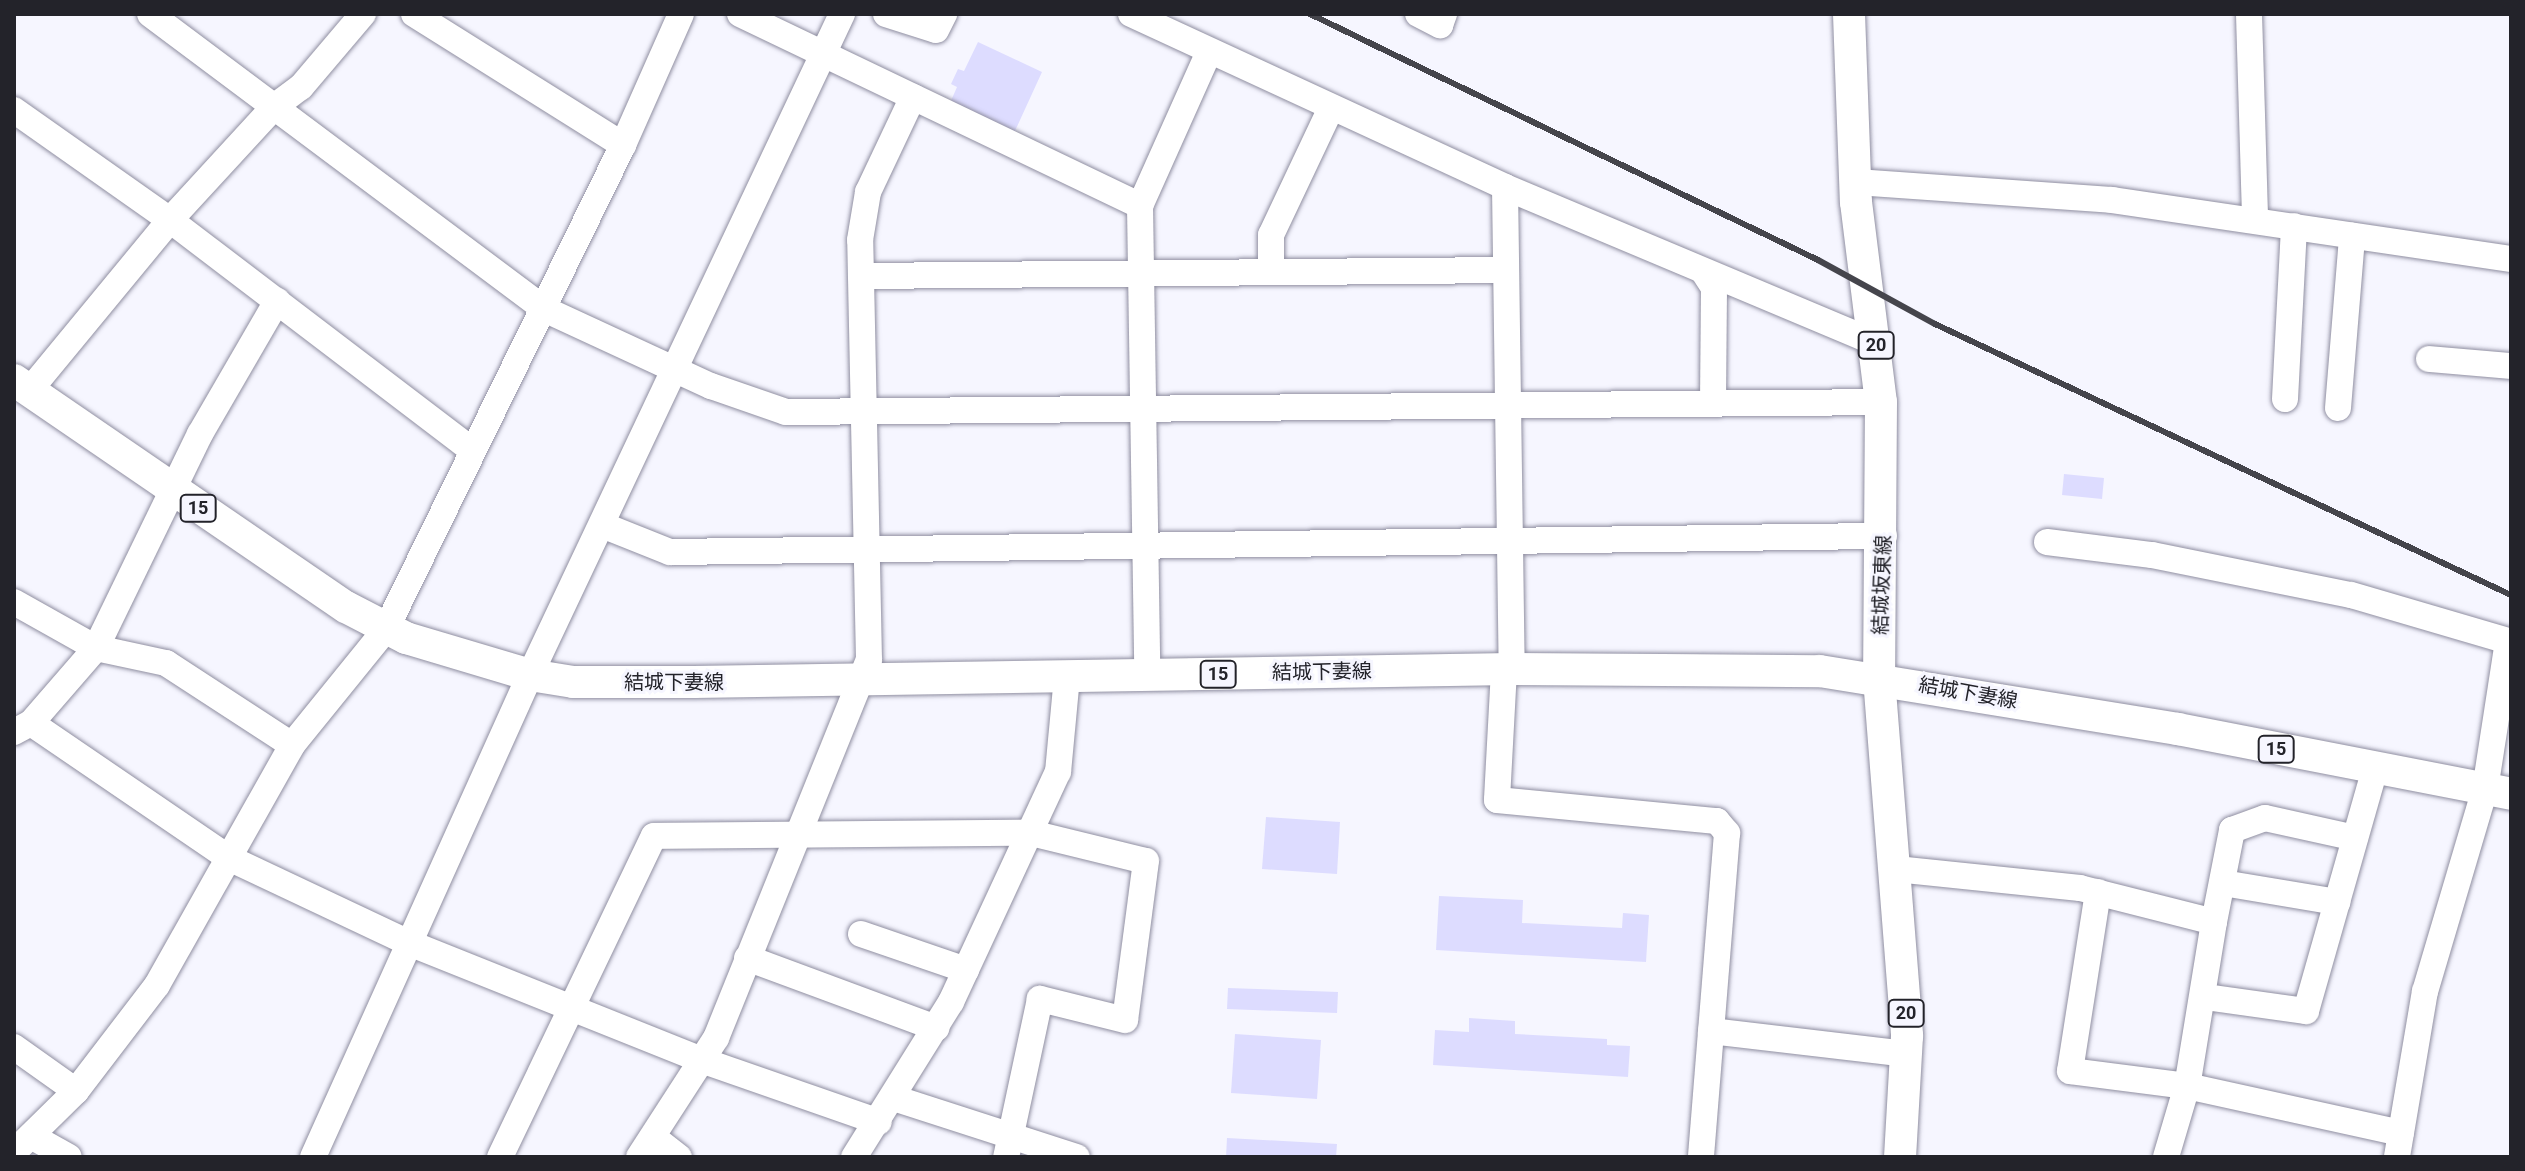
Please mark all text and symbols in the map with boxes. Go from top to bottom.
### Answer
road number: 20 [1856,331,1896,359]
road number: 15 [178,494,218,522]
street label: 結城坂東線 [1868,535,1896,635]
street label: 結城下妻線 [1272,659,1372,685]
road number: 15 [1198,660,1238,688]
street label: 結城下妻線 [624,670,724,694]
street label: 結城下妻線 [1917,672,2019,714]
road number: 15 [2256,735,2296,763]
road number: 20 [1886,999,1926,1027]

